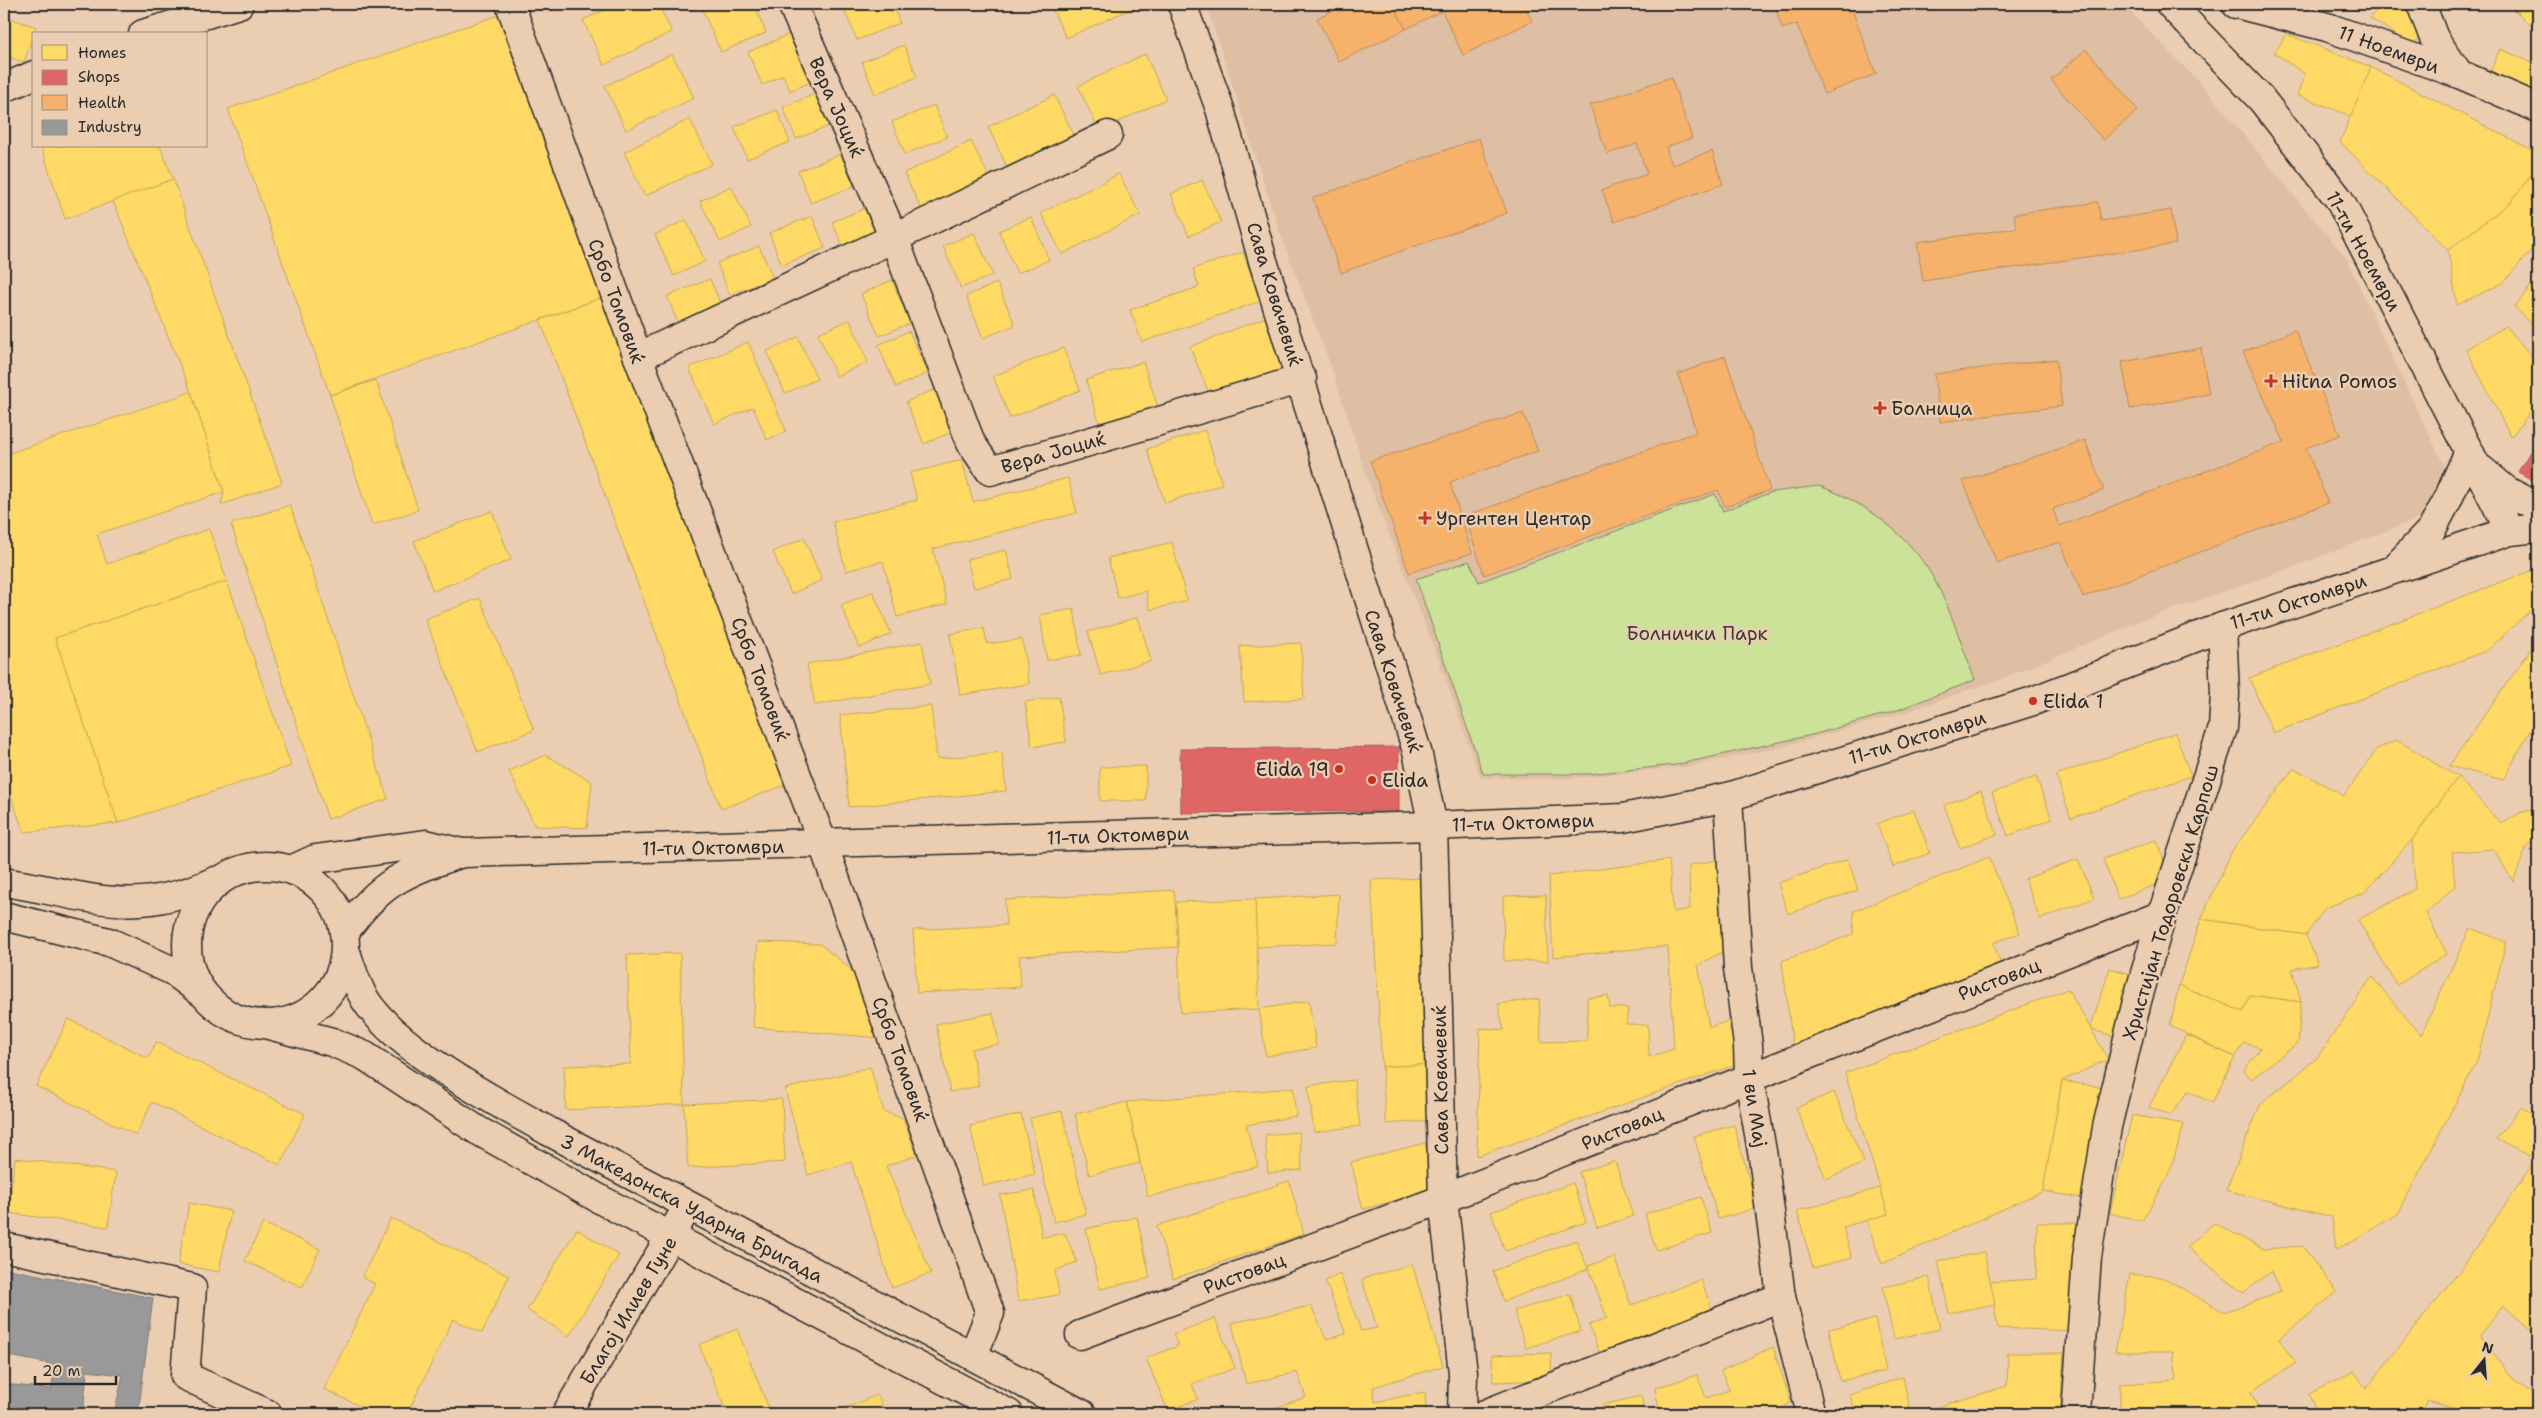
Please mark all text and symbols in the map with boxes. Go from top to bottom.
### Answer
street label: 11 Ноември [2335,20,2443,79]
legend [32,32,208,148]
text: Homes [78,43,126,63]
street label: Вера Јоциќ [803,53,870,161]
text: Shops [78,67,120,87]
text: Health [78,93,126,113]
text: Industry [78,117,142,137]
street label: 11-ти Ноември [2320,187,2407,316]
street label: Сава Ковачевиќ [1241,219,1308,369]
street label: Србо Томовиќ [582,235,651,367]
place label: Hitna Pomos [2282,369,2398,394]
marker: Hitna Pomos [2264,374,2278,388]
place label: Болница [1891,396,1972,421]
marker: Болница [1873,401,1887,415]
street label: Вера Јоциќ [998,426,1108,479]
place label: Ургентен Центар [1436,506,1592,531]
marker: Ургентен Центар [1418,511,1432,525]
street label: 11-ти Октомври [2227,568,2370,635]
street label: Сава Ковачевиќ [1359,606,1428,756]
street label: Србо Томовиќ [725,614,796,745]
park label: Болнички Парк [1626,621,1768,646]
place label: Elida 1 [2043,689,2104,714]
marker: Elida 1 [2027,695,2039,707]
street label: 11-ти Октомври [1845,705,1989,770]
place label: Elida 19 [1256,757,1329,782]
street label: Христијан Тодоровски Карпош [2117,761,2224,1043]
marker: Elida 19 [1333,763,1345,775]
place label: Elida [1382,768,1428,793]
marker: Elida [1366,774,1378,786]
street label: 11-ти Октомври [1451,808,1595,837]
street label: 11-ти Октомври [1046,821,1190,850]
street label: 11-ти Октомври [642,834,784,861]
street label: Ристовац [1954,952,2044,1007]
street label: Србо Томовиќ [866,993,935,1125]
street label: Сава Ковачевиќ [1427,1005,1454,1155]
street label: 1 ви Мај [1736,1067,1773,1149]
street label: Ристовац [1578,1101,1667,1156]
street label: 3 Македонска Ударна Бригада [556,1128,828,1289]
street label: Благој Илиев Гуне [574,1231,683,1389]
street label: Ристовац [1199,1247,1289,1300]
north arrow [2460,1336,2510,1386]
text: N [2480,1337,2496,1358]
scale bar [35,1353,116,1385]
text: 20 m [42,1361,81,1381]

